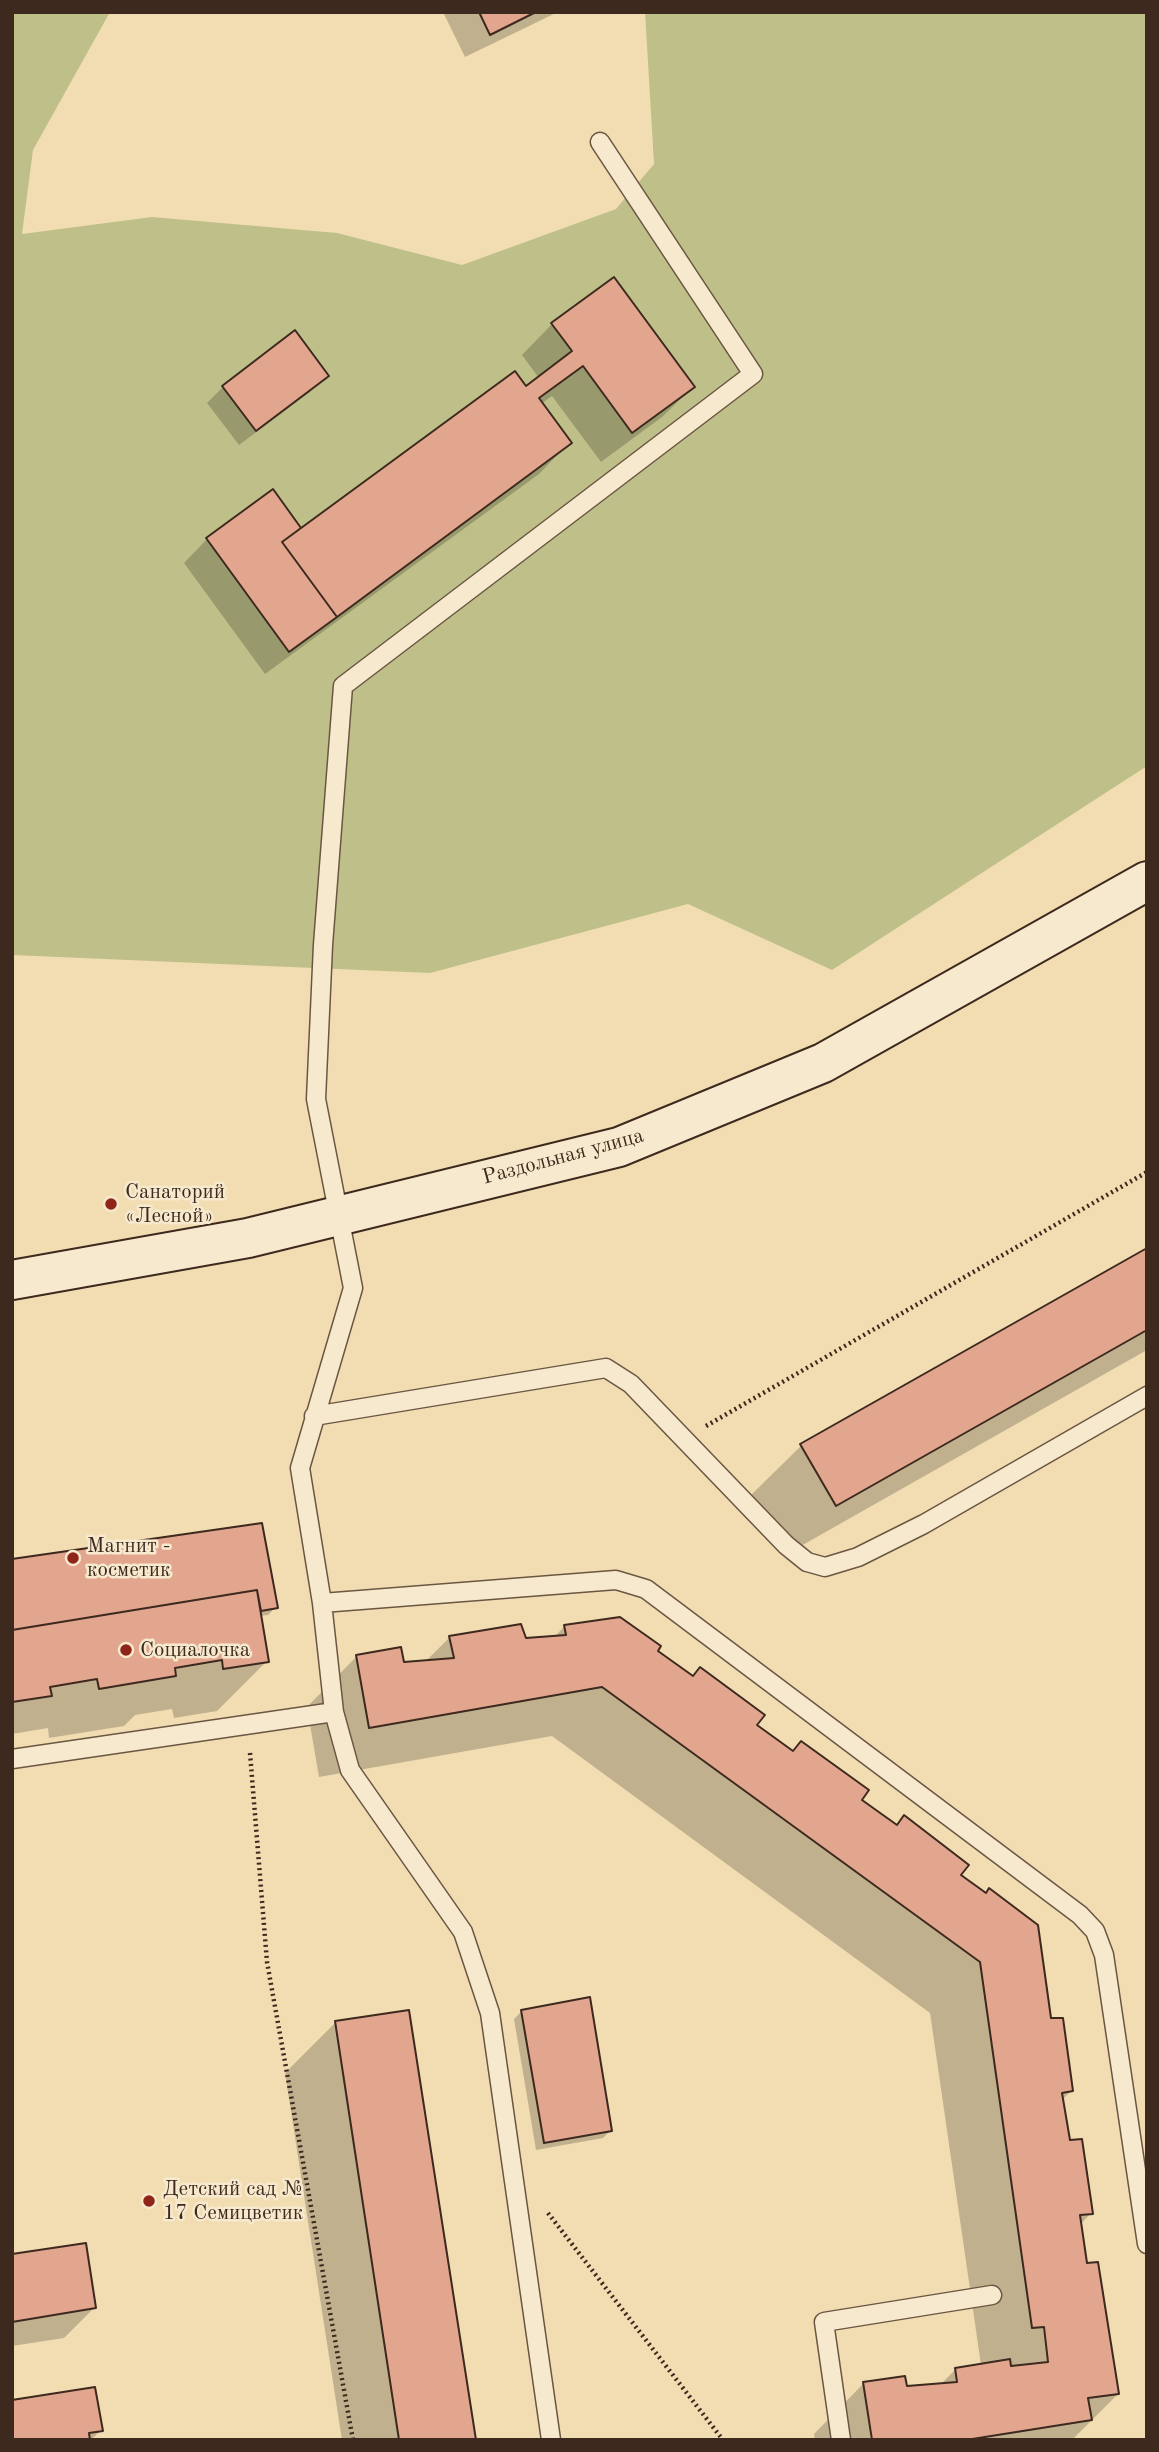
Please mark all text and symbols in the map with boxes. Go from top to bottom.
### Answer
street label: Раздольная улица [479,1123,647,1191]
place label: Санаторий «Лесной» [125,1179,225,1229]
marker: Санаторий «Лесной» [103,1196,119,1212]
place label: Магнит - косметик [87,1533,171,1583]
marker: Магнит - косметик [65,1550,81,1566]
place label: Социалочка [140,1637,250,1663]
marker: Социалочка [118,1642,134,1658]
place label: Детский сад № 17 Семицветик [163,2176,304,2226]
marker: Детский сад № 17 Семицветик [141,2193,157,2209]

